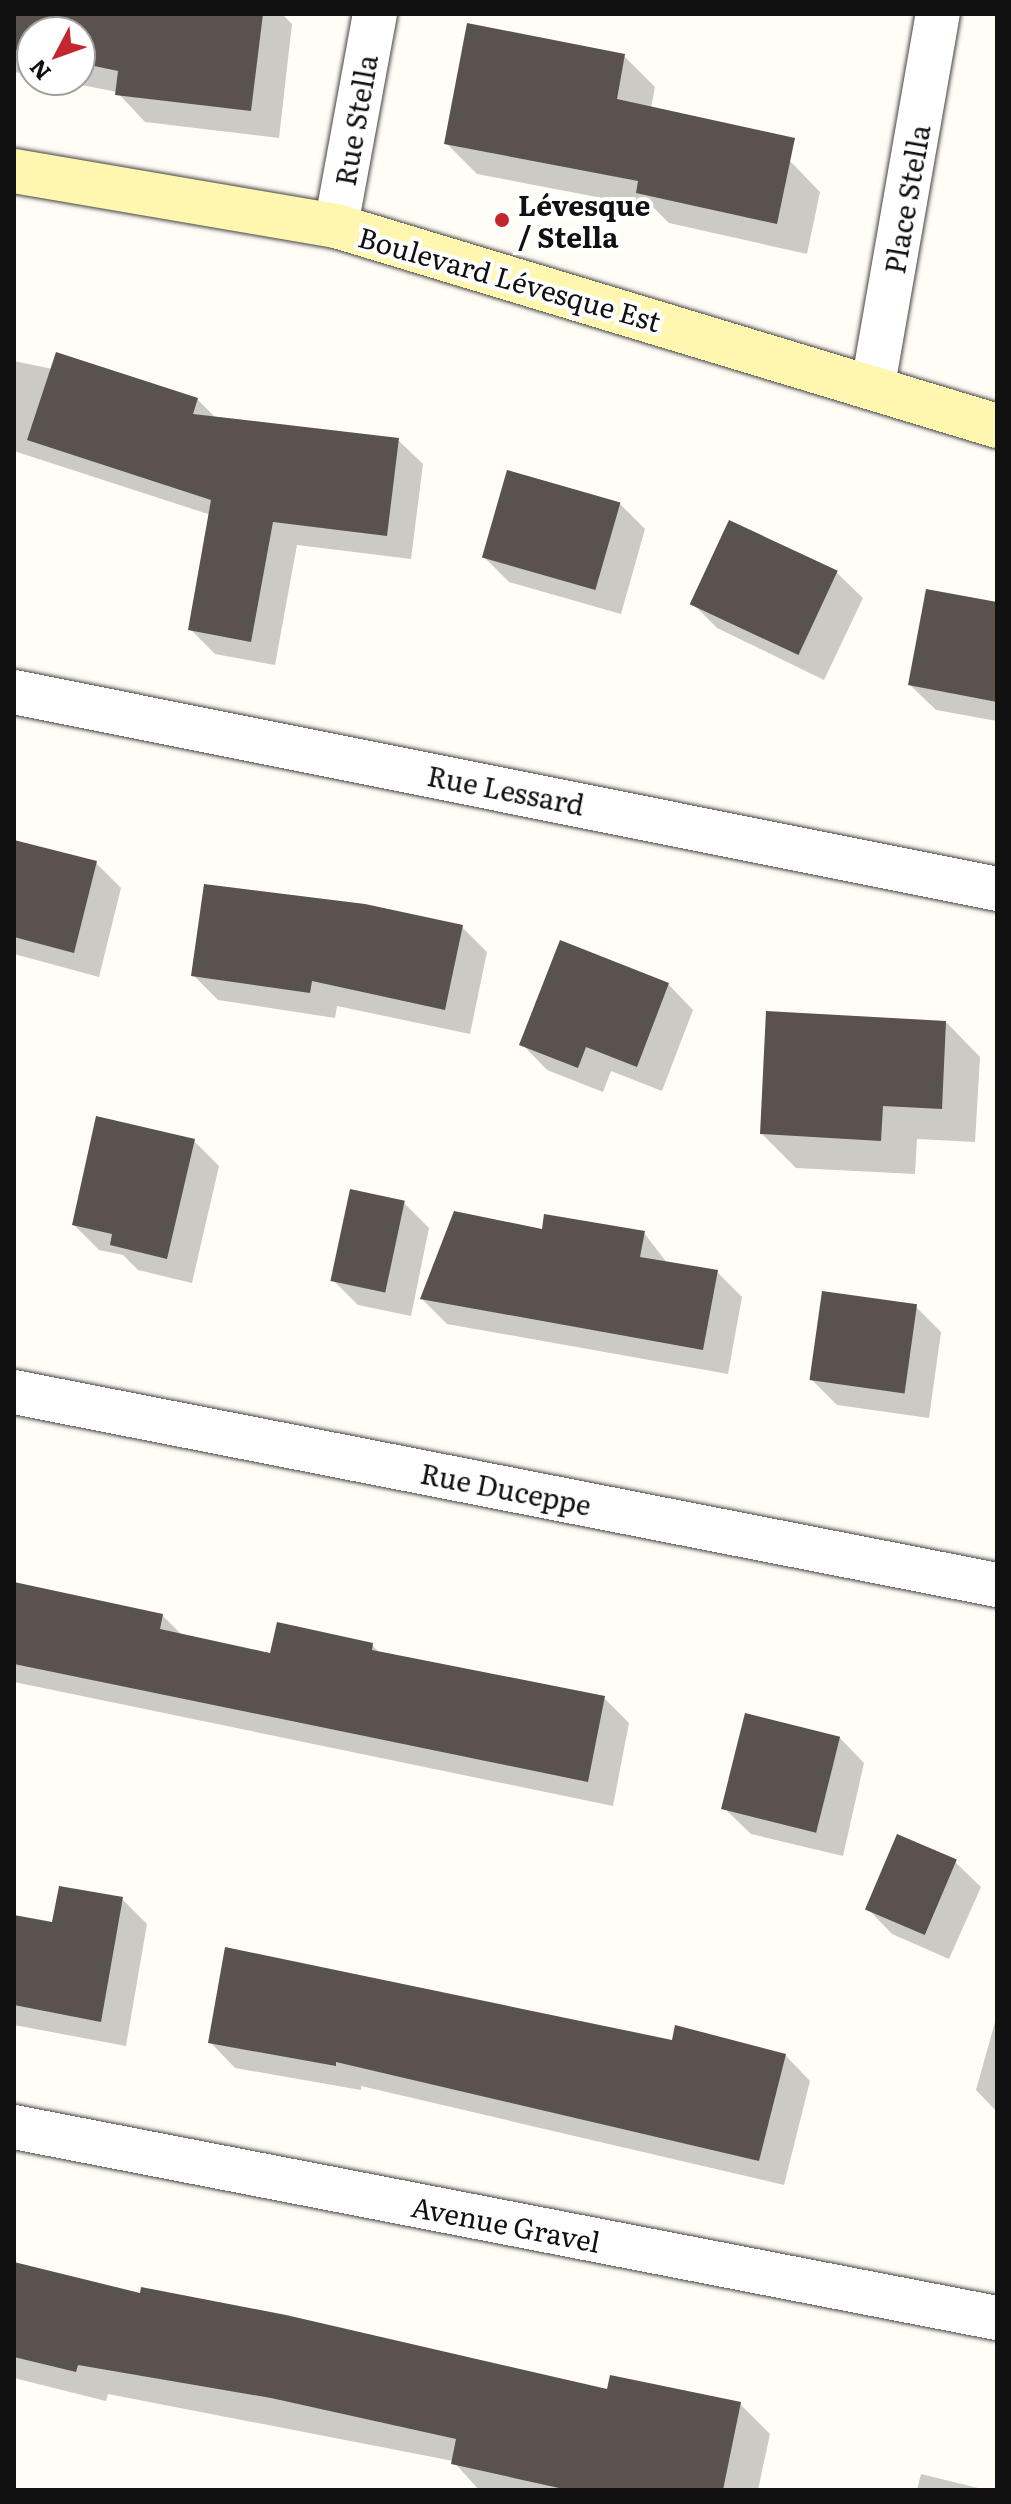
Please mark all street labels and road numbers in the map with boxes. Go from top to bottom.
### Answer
street label: Rue Stella [327,52,383,188]
street label: Place Stella [876,122,936,276]
street label: Boulevard Lévesque Est [355,219,665,337]
street label: Rue Lessard [425,757,587,821]
street label: Rue Duceppe [418,1455,594,1521]
street label: Avenue Gravel [409,2188,603,2258]

